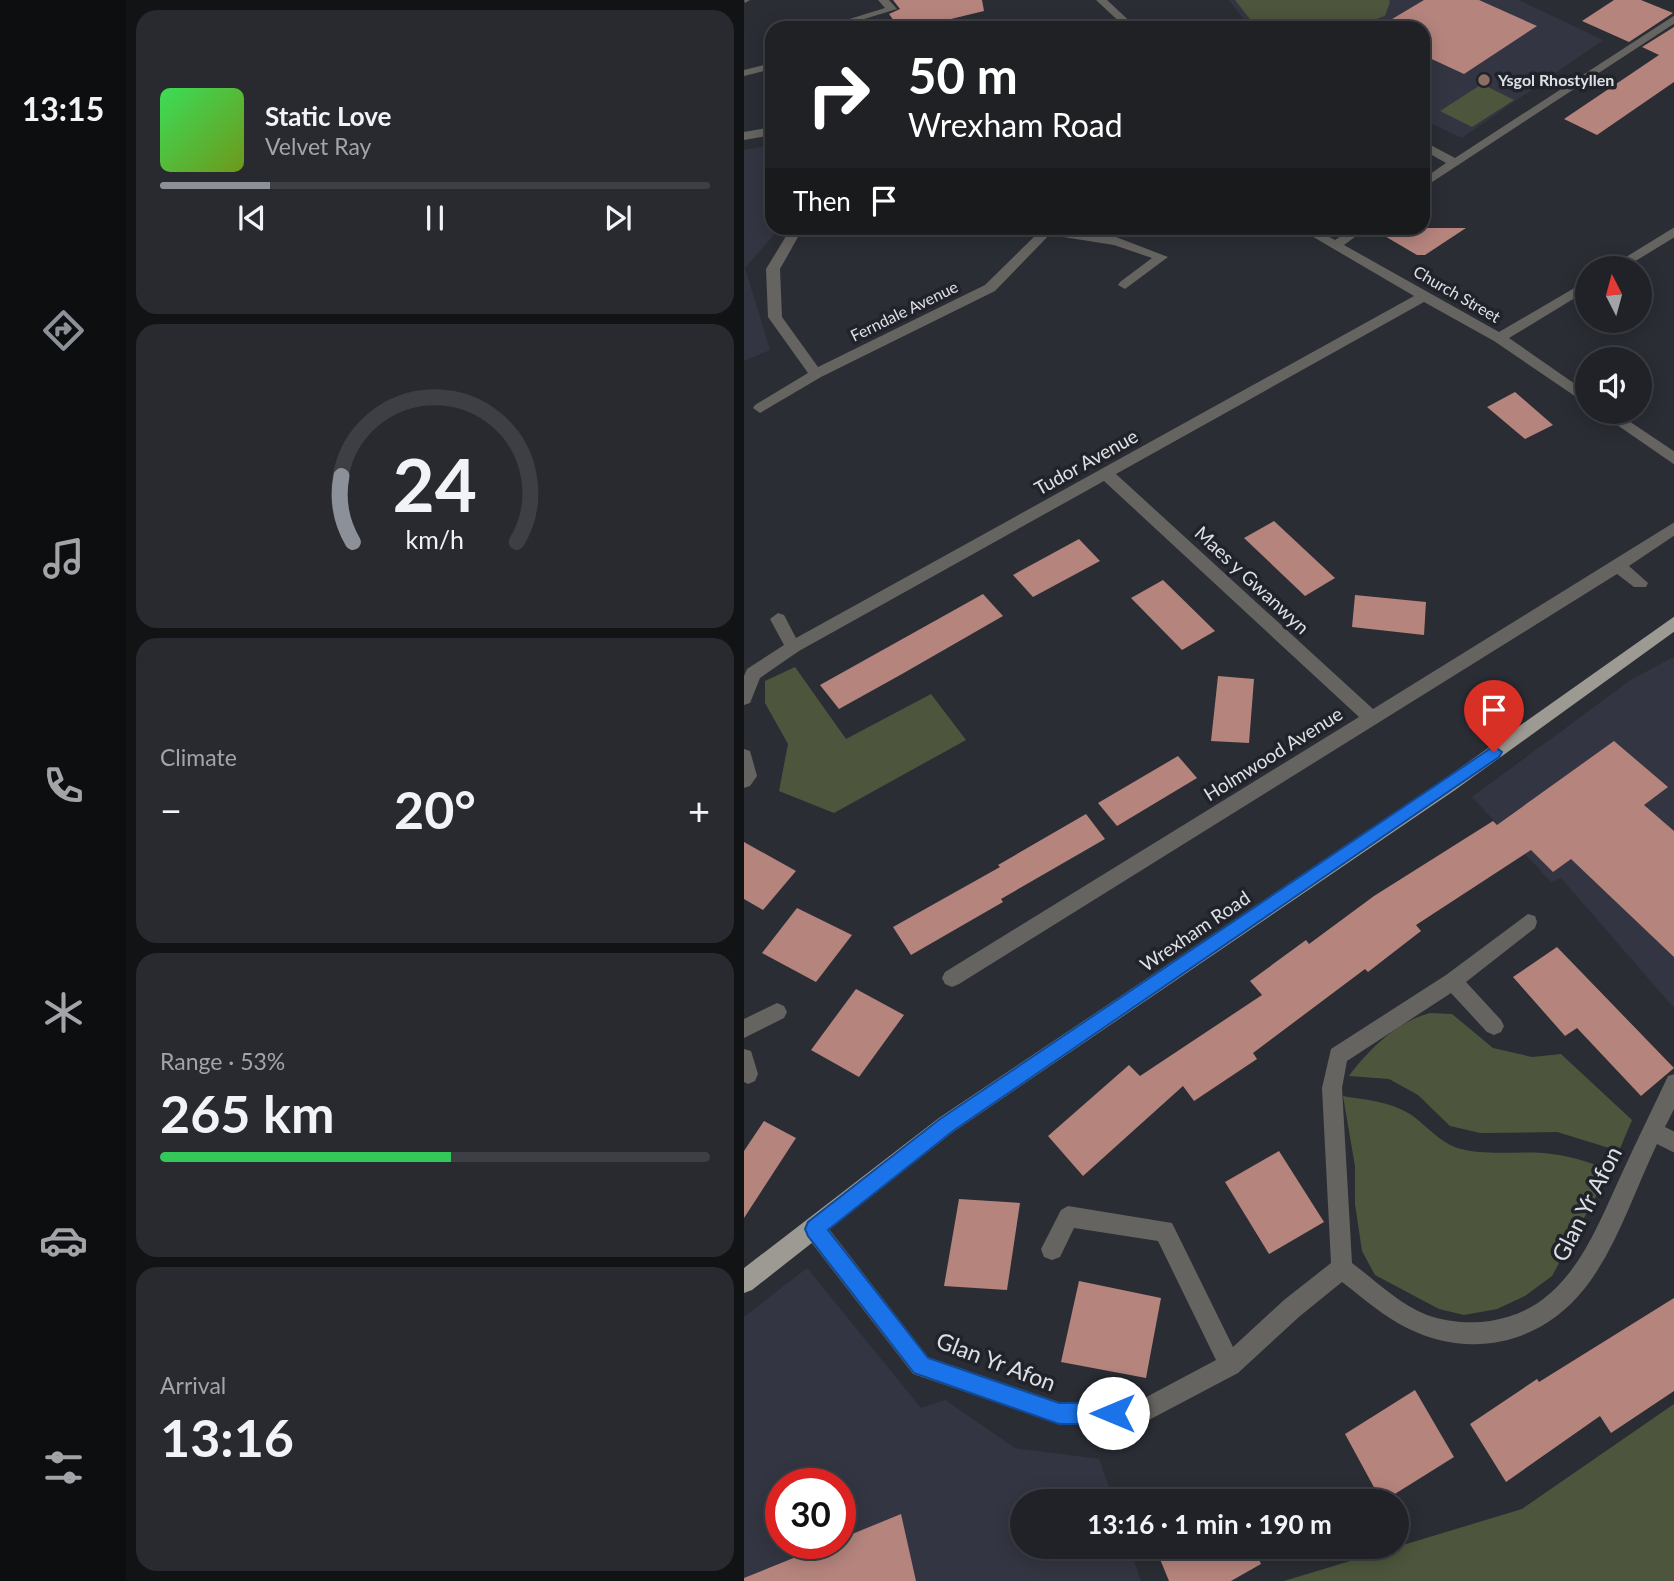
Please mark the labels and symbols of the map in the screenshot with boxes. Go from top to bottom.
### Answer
place label: Ysgol Rhostyllen [1497,70,1614,89]
marker: Ysgol Rhostyllen [1476,72,1492,88]
north arrow [1575,256,1652,332]
street label: Church Street [1411,261,1504,326]
street label: Ferndale Avenue [847,276,961,345]
street label: Tudor Avenue [1030,424,1142,499]
street label: Maes y Gwanwyn [1191,521,1314,638]
pin [1464,680,1524,752]
street label: Holmwood Avenue [1199,702,1346,805]
street label: Wrexham Road [1135,885,1254,976]
street label: Glan Yr Afon [1545,1141,1627,1266]
street label: Glan Yr Afon [933,1326,1060,1397]
position arrow [1076,1376,1150,1450]
speed limit sign: 30 [765,1468,856,1559]

